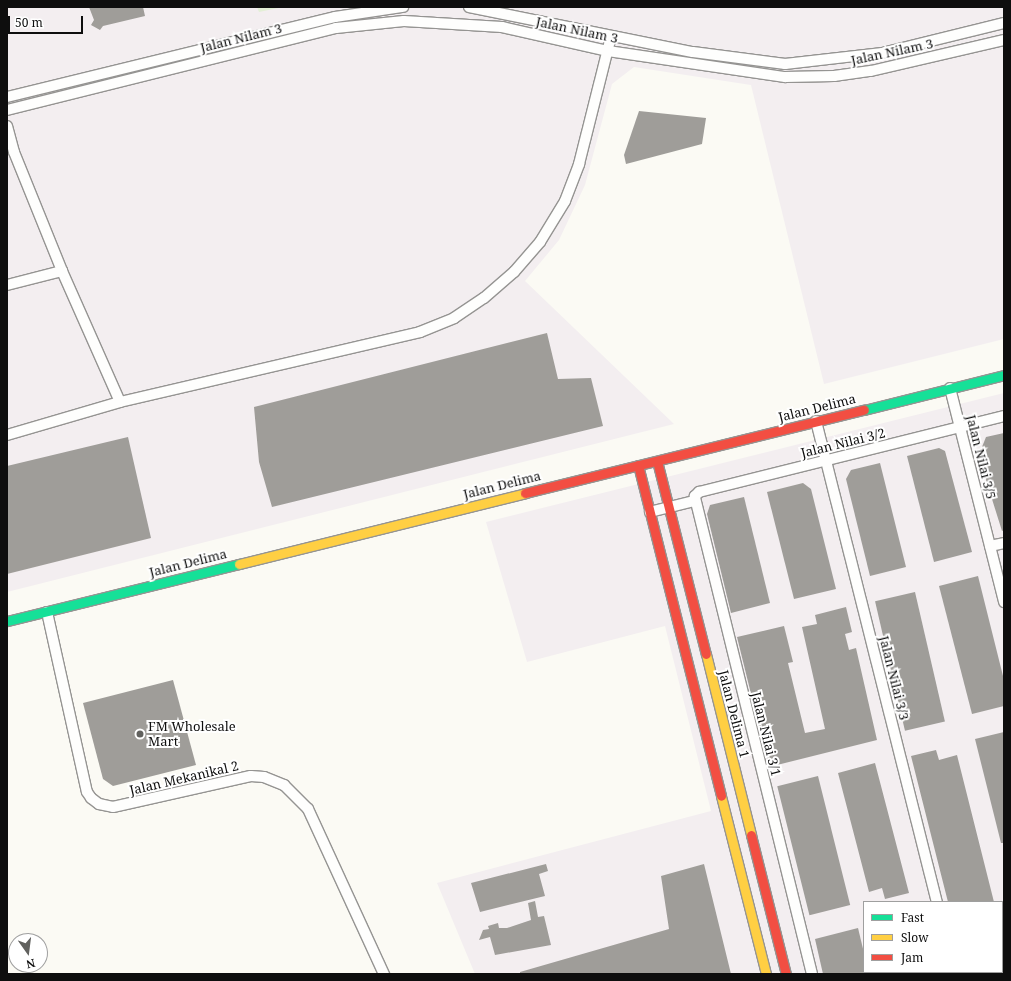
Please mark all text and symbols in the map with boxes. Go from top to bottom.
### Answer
scale bar [10,8,85,34]
text: 50 m [15,14,43,31]
street label: Jalan Nilam 3 [535,14,619,46]
street label: Jalan Nilam 3 [199,20,283,56]
street label: Jalan Nilam 3 [850,36,934,68]
street label: Jalan Delima [777,391,857,425]
street label: Jalan Nilai 3/5 [963,413,999,501]
street label: Jalan Nilai 3/2 [799,425,887,461]
street label: Jalan Delima [462,468,542,502]
street label: Jalan Delima [148,546,228,580]
street label: Jalan Nilai 3/3 [876,634,912,722]
street label: Jalan Delima 1 [716,668,752,760]
street label: Jalan Nilai 3/1 [748,690,784,778]
place label: FM Wholesale Mart [148,719,236,750]
marker: FM Wholesale Mart [135,729,145,739]
street label: Jalan Mekanikal 2 [128,758,240,798]
legend [863,901,1003,973]
text: Fast [901,909,924,926]
text: Slow [901,929,929,946]
north arrow [8,933,48,973]
text: Jam [901,949,923,966]
text: N [25,956,37,972]

